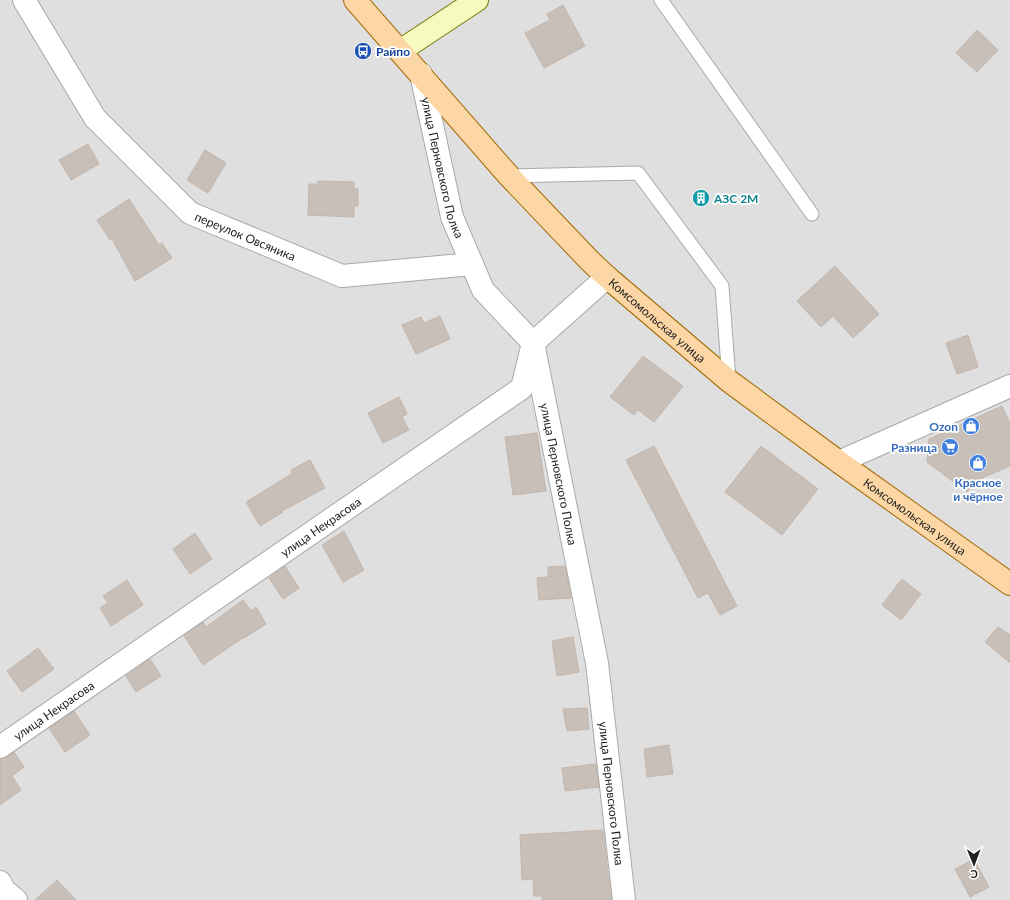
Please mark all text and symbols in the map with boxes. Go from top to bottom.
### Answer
bus stop icon: Райпо [353,41,373,61]
place label: Райпо [376,44,410,59]
street label: улица Перновского Полка [419,96,468,240]
building icon: АЗС 2М [691,188,711,208]
place label: АЗС 2М [713,191,758,206]
street label: переулок Овсяника [193,208,298,264]
street label: Комсомольская улица [606,274,709,366]
street label: улица Перновского Полка [538,401,581,546]
shop icon: Ozon [961,416,981,436]
place label: Ozon [929,419,958,434]
supermarket icon: Разница [940,437,960,457]
place label: Разница [891,440,937,455]
shop icon: Красное и чёрное [968,453,988,473]
street label: Комсомольская улица [861,474,969,558]
place label: Красное и чёрное [953,475,1003,504]
street label: улица Некрасова [277,494,364,560]
street label: улица Некрасова [10,677,97,743]
street label: улица Перновского Полка [596,721,627,866]
north arrow [954,844,994,884]
text: С [970,868,978,881]

